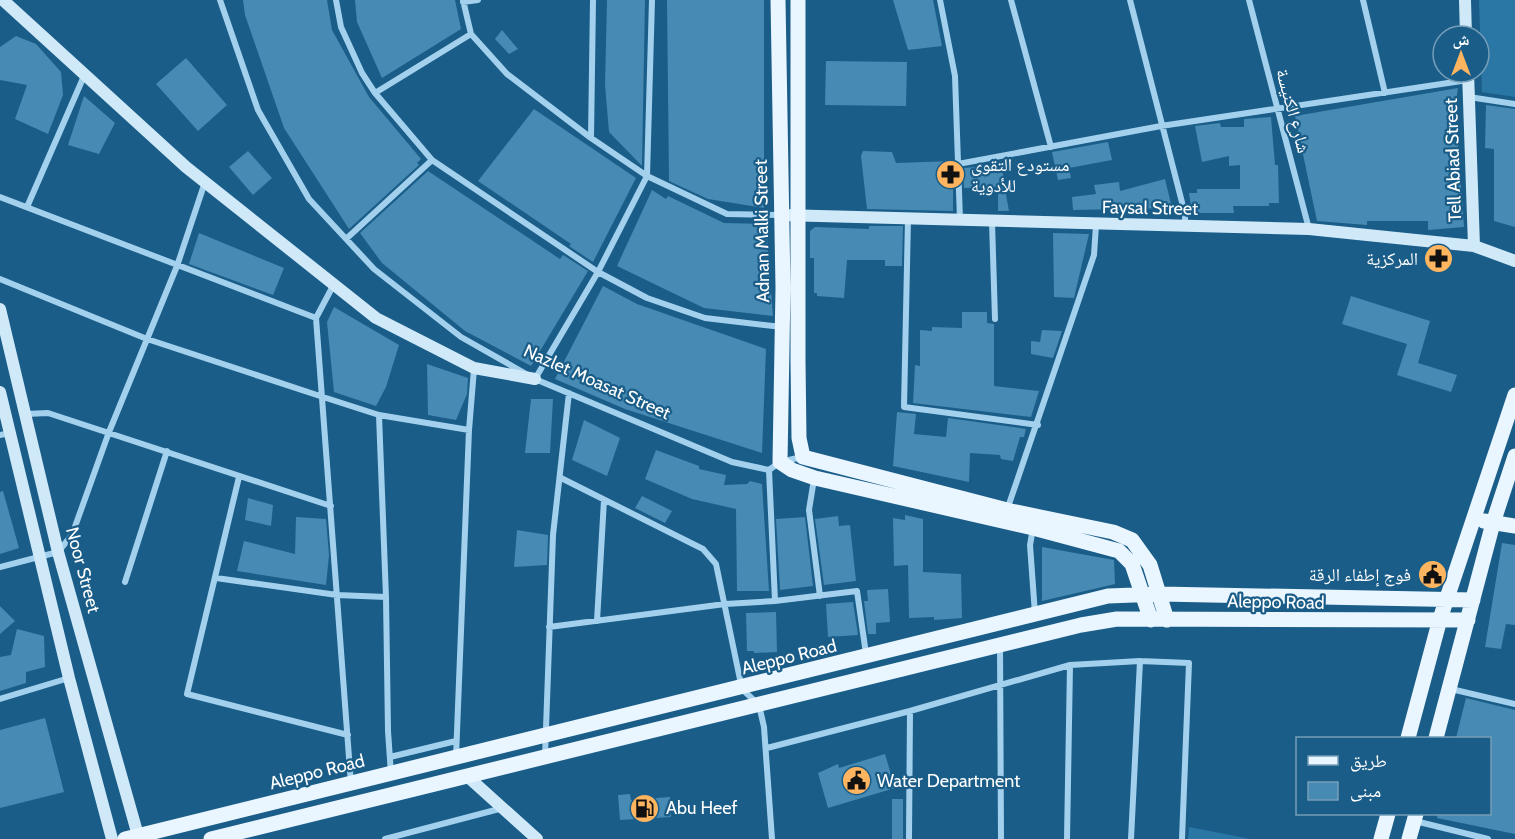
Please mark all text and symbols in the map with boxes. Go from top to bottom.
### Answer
north arrow [1431,24,1491,84]
text: ش [1453,30,1470,49]
street label: شارع الكنيسة [1271,66,1315,156]
street label: Tell Abiad Street [1440,98,1466,222]
place label: مستودع التقوى للأدوية [971,154,1070,197]
street label: Adnan Malki Street [750,159,774,303]
pharmacy icon: مستودع التقوى للأدوية [934,159,966,191]
street label: Faysal Street [1102,196,1198,220]
pharmacy icon: المركزية [1423,243,1455,275]
place label: المركزية [1366,248,1418,270]
street label: Nazlet Moasat Street [520,340,674,424]
street label: Noor Street [61,525,105,615]
public building icon: فوج إطفاء الرقة [1416,559,1448,591]
place label: فوج إطفاء الرقة [1309,564,1411,587]
street label: Aleppo Road [1227,590,1325,614]
street label: Aleppo Road [739,635,839,679]
legend [1296,737,1491,815]
street label: Aleppo Road [267,750,367,794]
text: طريق [1350,750,1387,772]
public building icon: Water Department [840,765,872,797]
place label: Water Department [877,770,1020,792]
text: مبنى [1350,780,1381,802]
fuel station icon: Abu Heef [629,792,661,824]
place label: Abu Heef [666,797,737,819]

